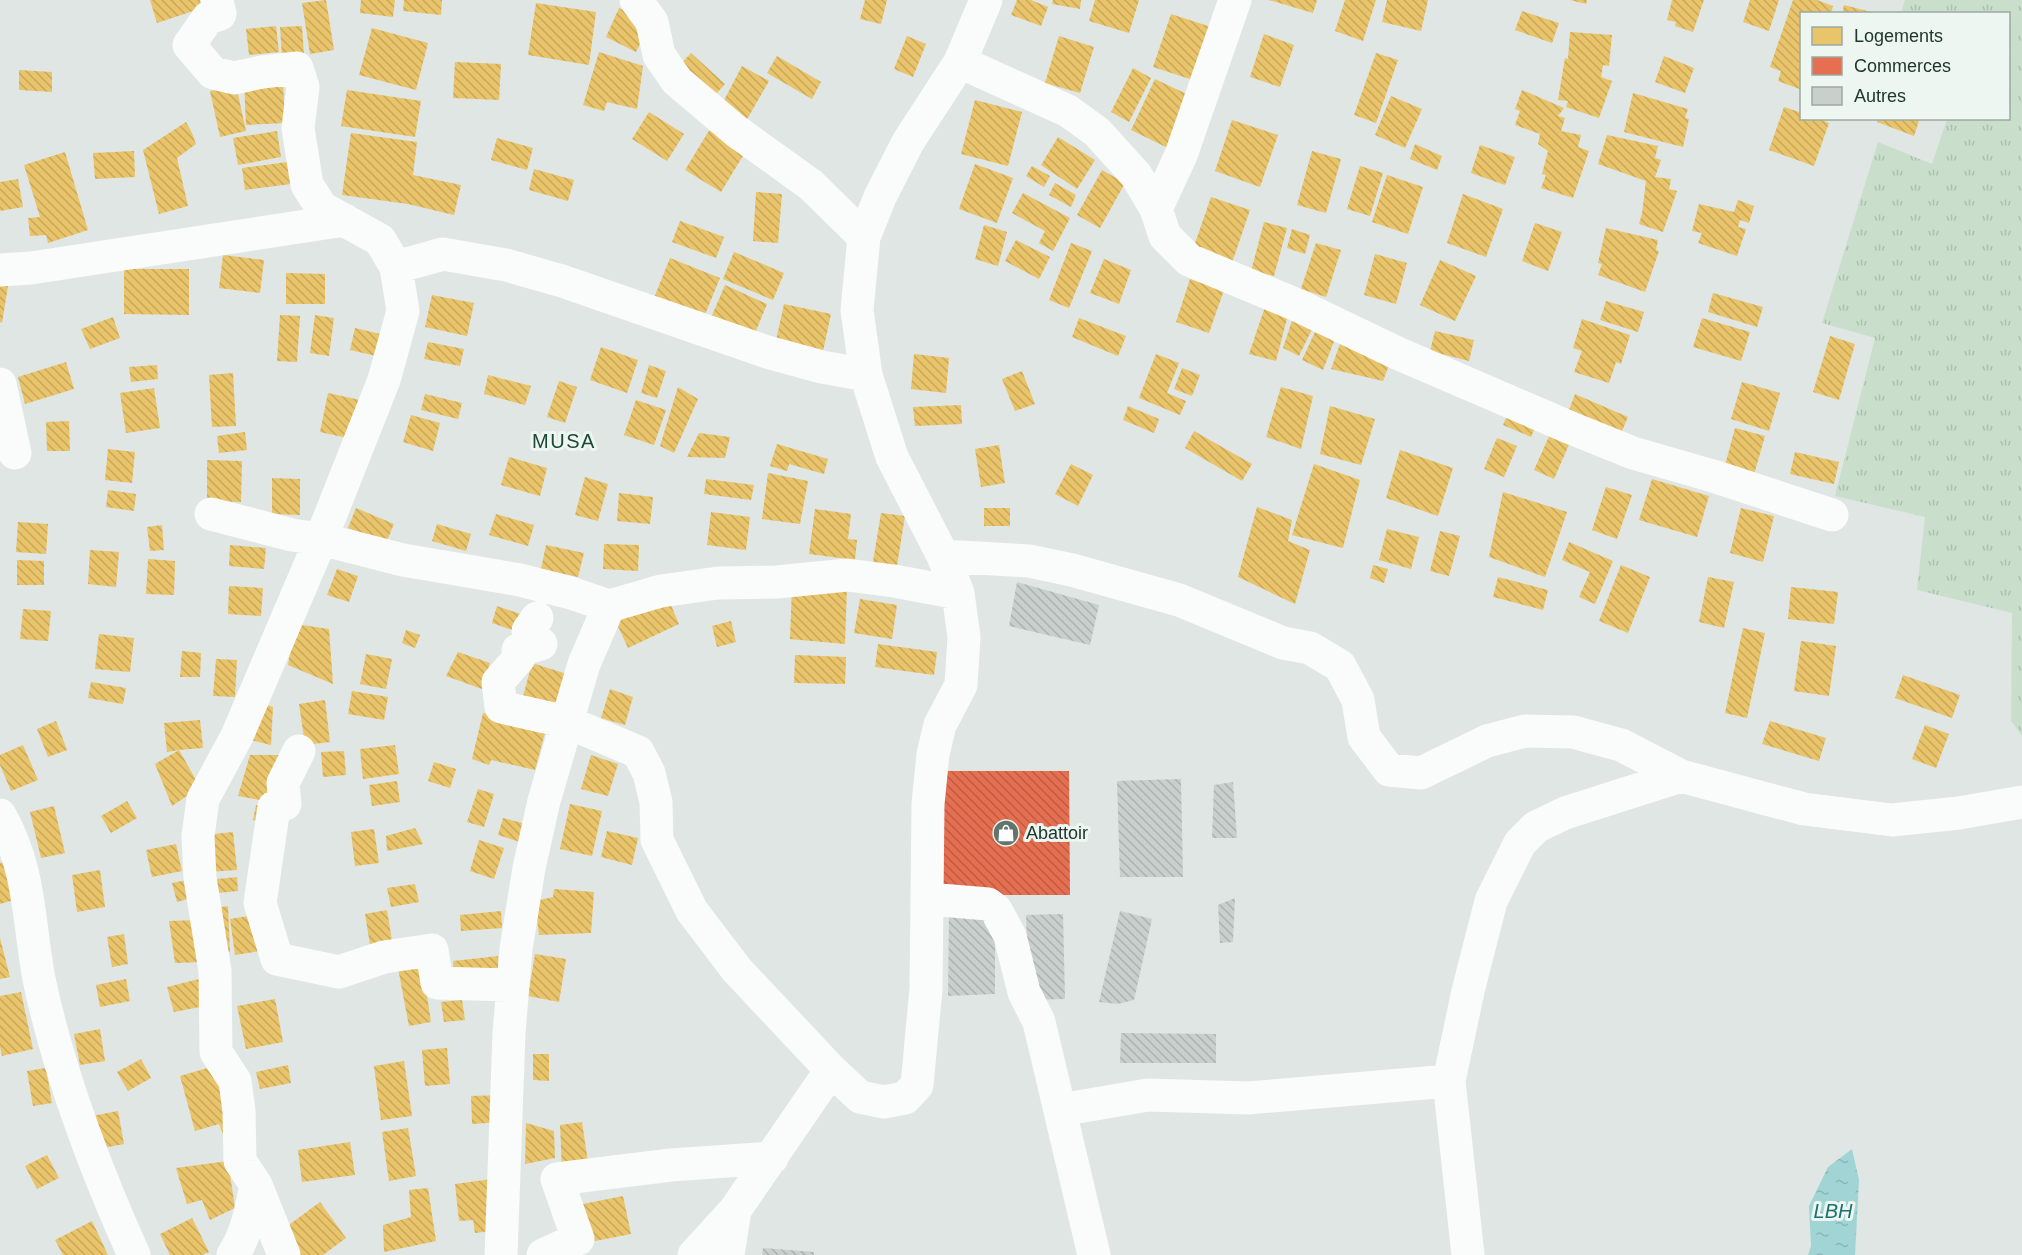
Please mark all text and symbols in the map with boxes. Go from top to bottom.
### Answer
legend [1800,12,2010,120]
text: Logements [1854,26,1943,46]
text: Commerces [1854,56,1951,76]
text: Autres [1854,86,1906,106]
district label: MUSA [532,430,596,452]
shop icon: Abattoir [991,818,1021,848]
place label: Abattoir [1026,823,1088,843]
water label: LBH [1814,1200,1853,1222]

